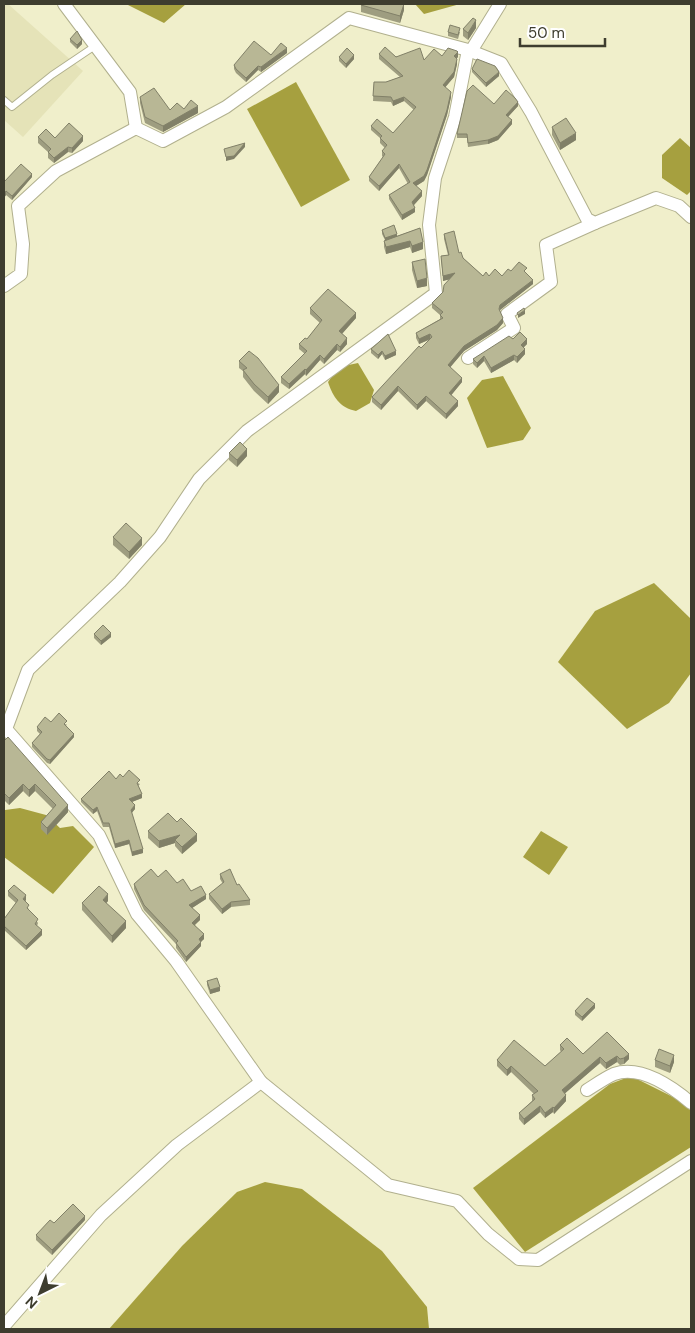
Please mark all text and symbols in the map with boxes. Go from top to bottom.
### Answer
scale bar [520,15,605,47]
text: 50 m [528,23,565,43]
north arrow [15,1268,65,1318]
text: N [21,1293,41,1313]

